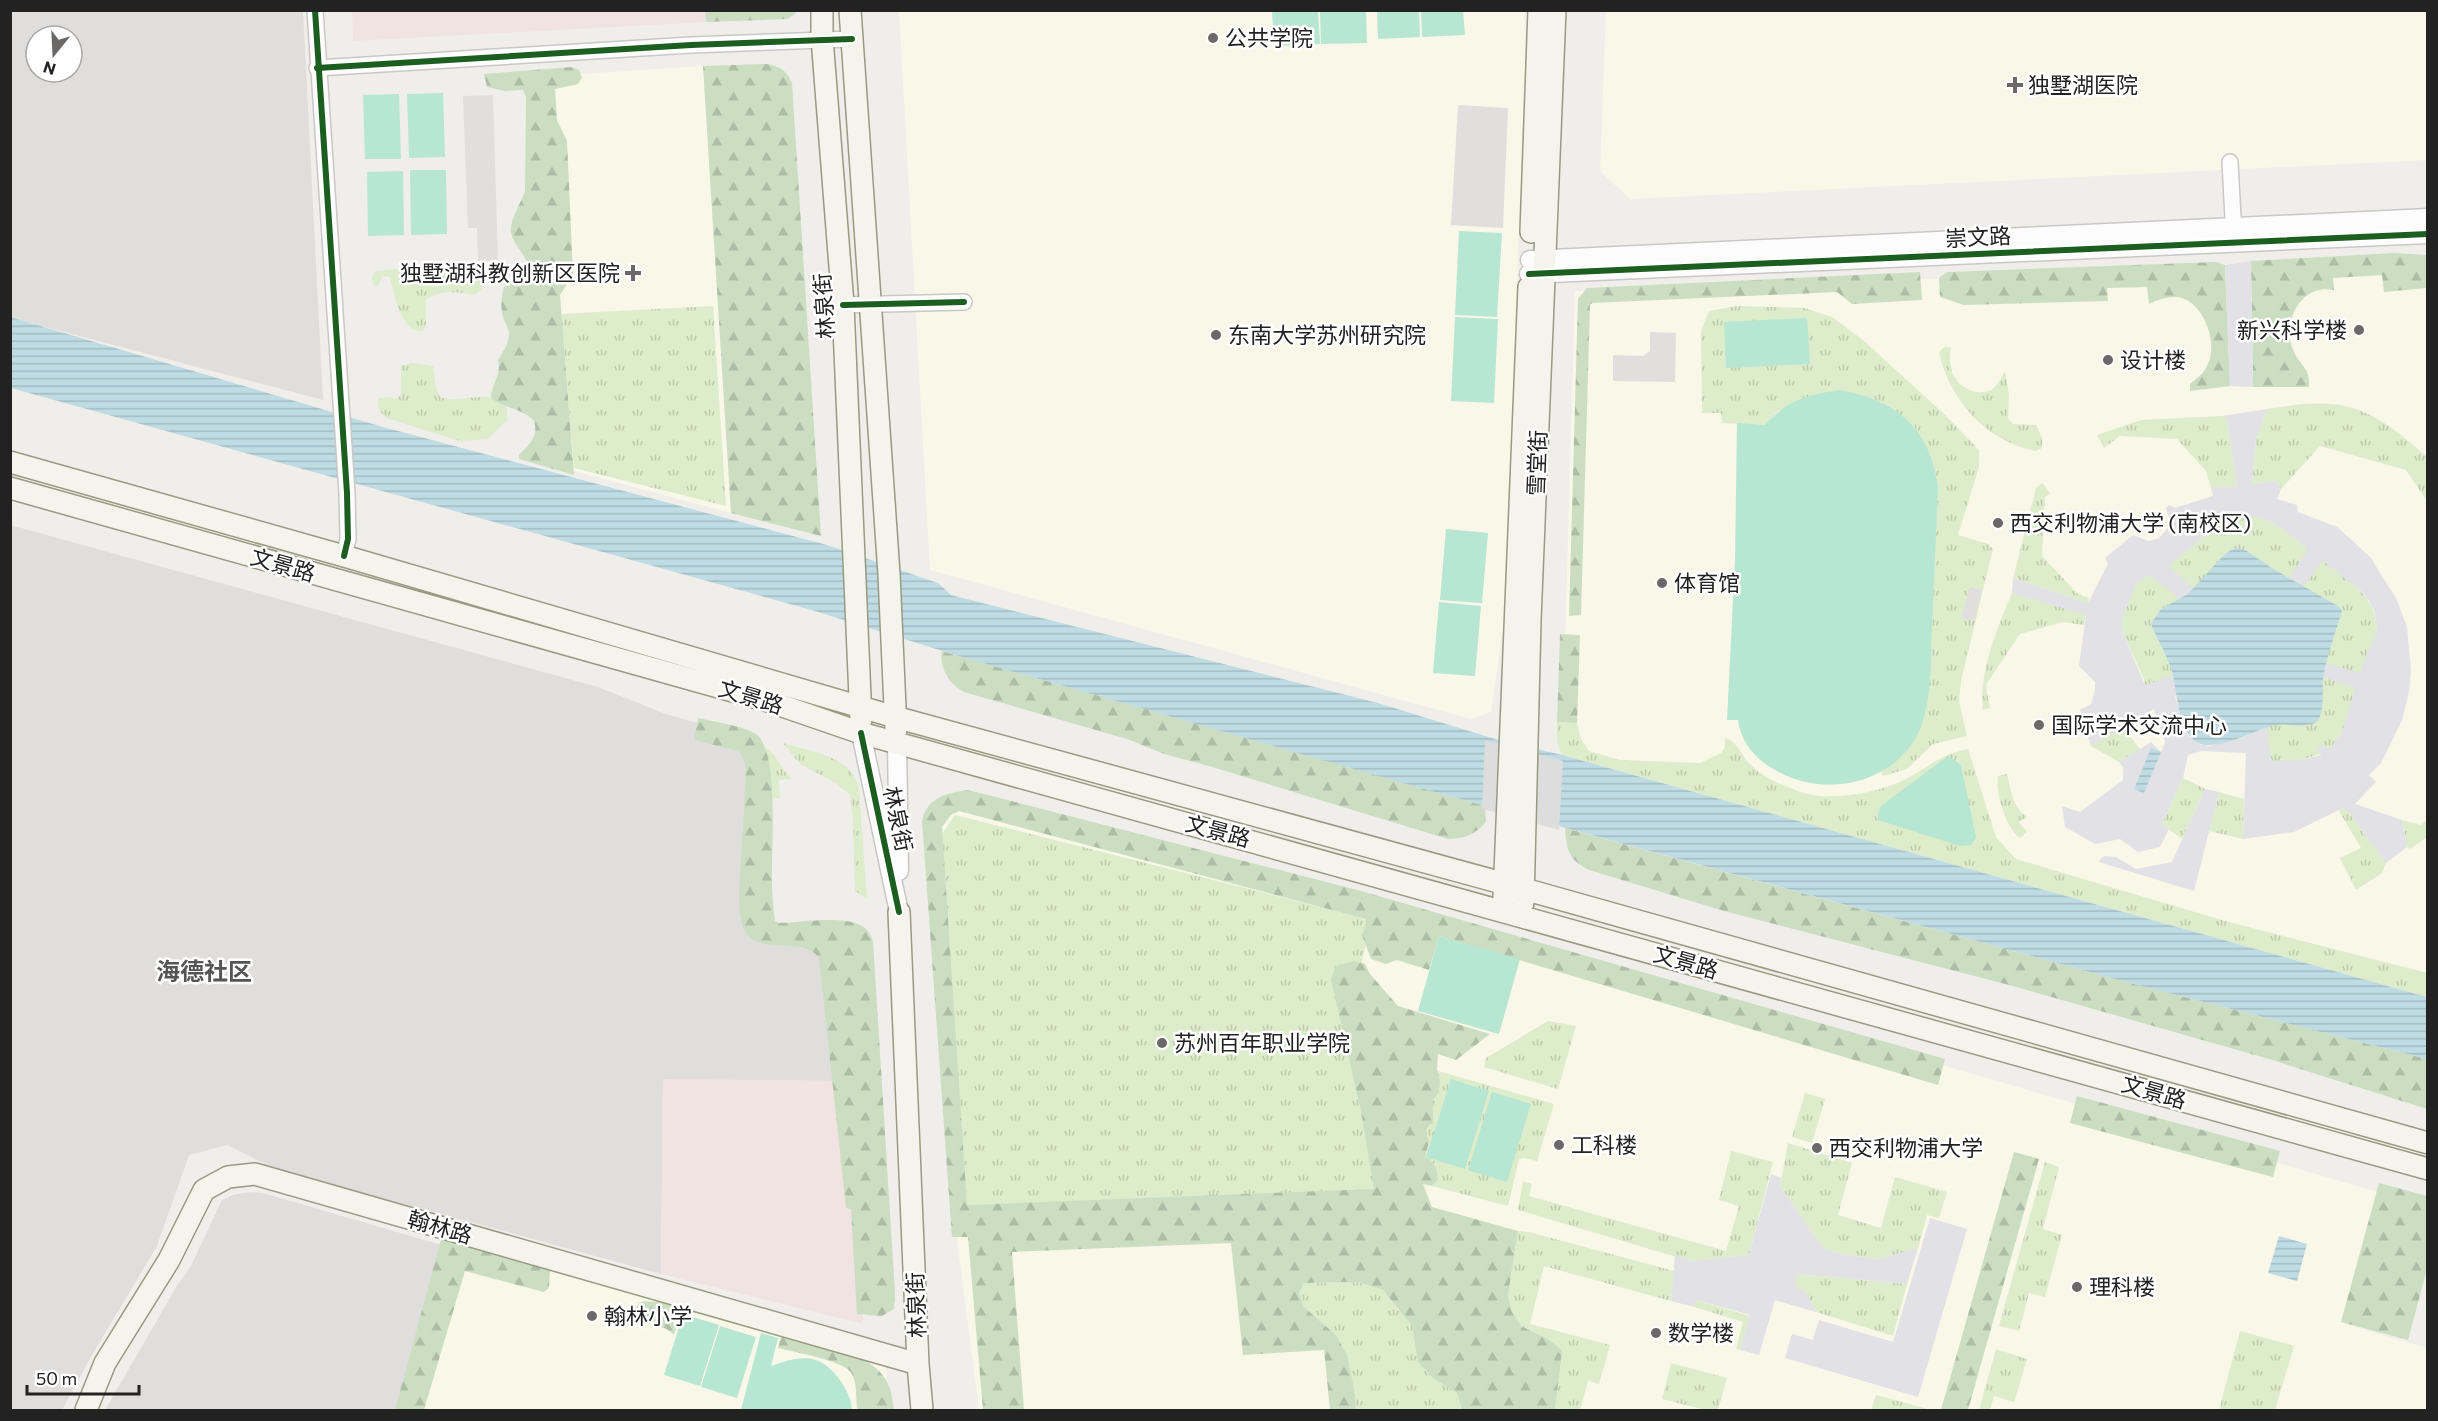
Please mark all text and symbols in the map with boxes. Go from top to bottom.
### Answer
north arrow [24,24,84,84]
place label: 公共学院 [1225,24,1313,51]
marker: 公共学院 [1206,31,1220,45]
text: N [41,58,58,80]
place label: 独墅湖医院 [2028,71,2138,98]
marker: 独墅湖医院 [2006,76,2024,94]
street label: 崇文路 [1944,221,2012,252]
place label: 独墅湖科教创新区医院 [400,259,620,286]
marker: 独墅湖科教创新区医院 [624,264,642,282]
street label: 林泉街 [808,272,839,340]
place label: 新兴科学楼 [2237,316,2347,343]
place label: 东南大学苏州研究院 [1228,321,1426,348]
marker: 新兴科学楼 [2352,323,2366,337]
marker: 东南大学苏州研究院 [1209,328,1223,342]
place label: 设计楼 [2120,346,2186,373]
marker: 设计楼 [2101,353,2115,367]
street label: 雪堂街 [1522,430,1551,496]
place label: 西交利物浦大学 (南校区) [2010,509,2251,536]
marker: 西交利物浦大学 (南校区) [1991,516,2005,530]
street label: 文景路 [248,542,319,587]
place label: 体育馆 [1674,569,1740,596]
marker: 体育馆 [1655,576,1669,590]
street label: 文景路 [716,674,787,719]
place label: 国际学术交流中心 [2051,711,2227,738]
marker: 国际学术交流中心 [2032,718,2046,732]
street label: 林泉街 [878,784,919,854]
street label: 文景路 [1183,809,1254,852]
street label: 文景路 [1651,939,1722,984]
district label: 海德社区 [156,956,252,985]
place label: 苏州百年职业学院 [1174,1029,1350,1056]
marker: 苏州百年职业学院 [1155,1036,1169,1050]
street label: 文景路 [2119,1069,2190,1114]
place label: 工科楼 [1571,1131,1637,1158]
place label: 西交利物浦大学 [1829,1134,1983,1161]
marker: 工科楼 [1552,1138,1566,1152]
marker: 西交利物浦大学 [1810,1141,1824,1155]
street label: 翰林路 [405,1204,476,1249]
street label: 林泉街 [901,1272,930,1338]
place label: 理科楼 [2089,1273,2155,1300]
marker: 理科楼 [2070,1280,2084,1294]
place label: 翰林小学 [604,1302,692,1329]
marker: 翰林小学 [585,1309,599,1323]
place label: 数学楼 [1668,1319,1734,1346]
marker: 数学楼 [1649,1326,1663,1340]
scale bar [27,1358,140,1396]
text: 50 m [36,1367,77,1389]

